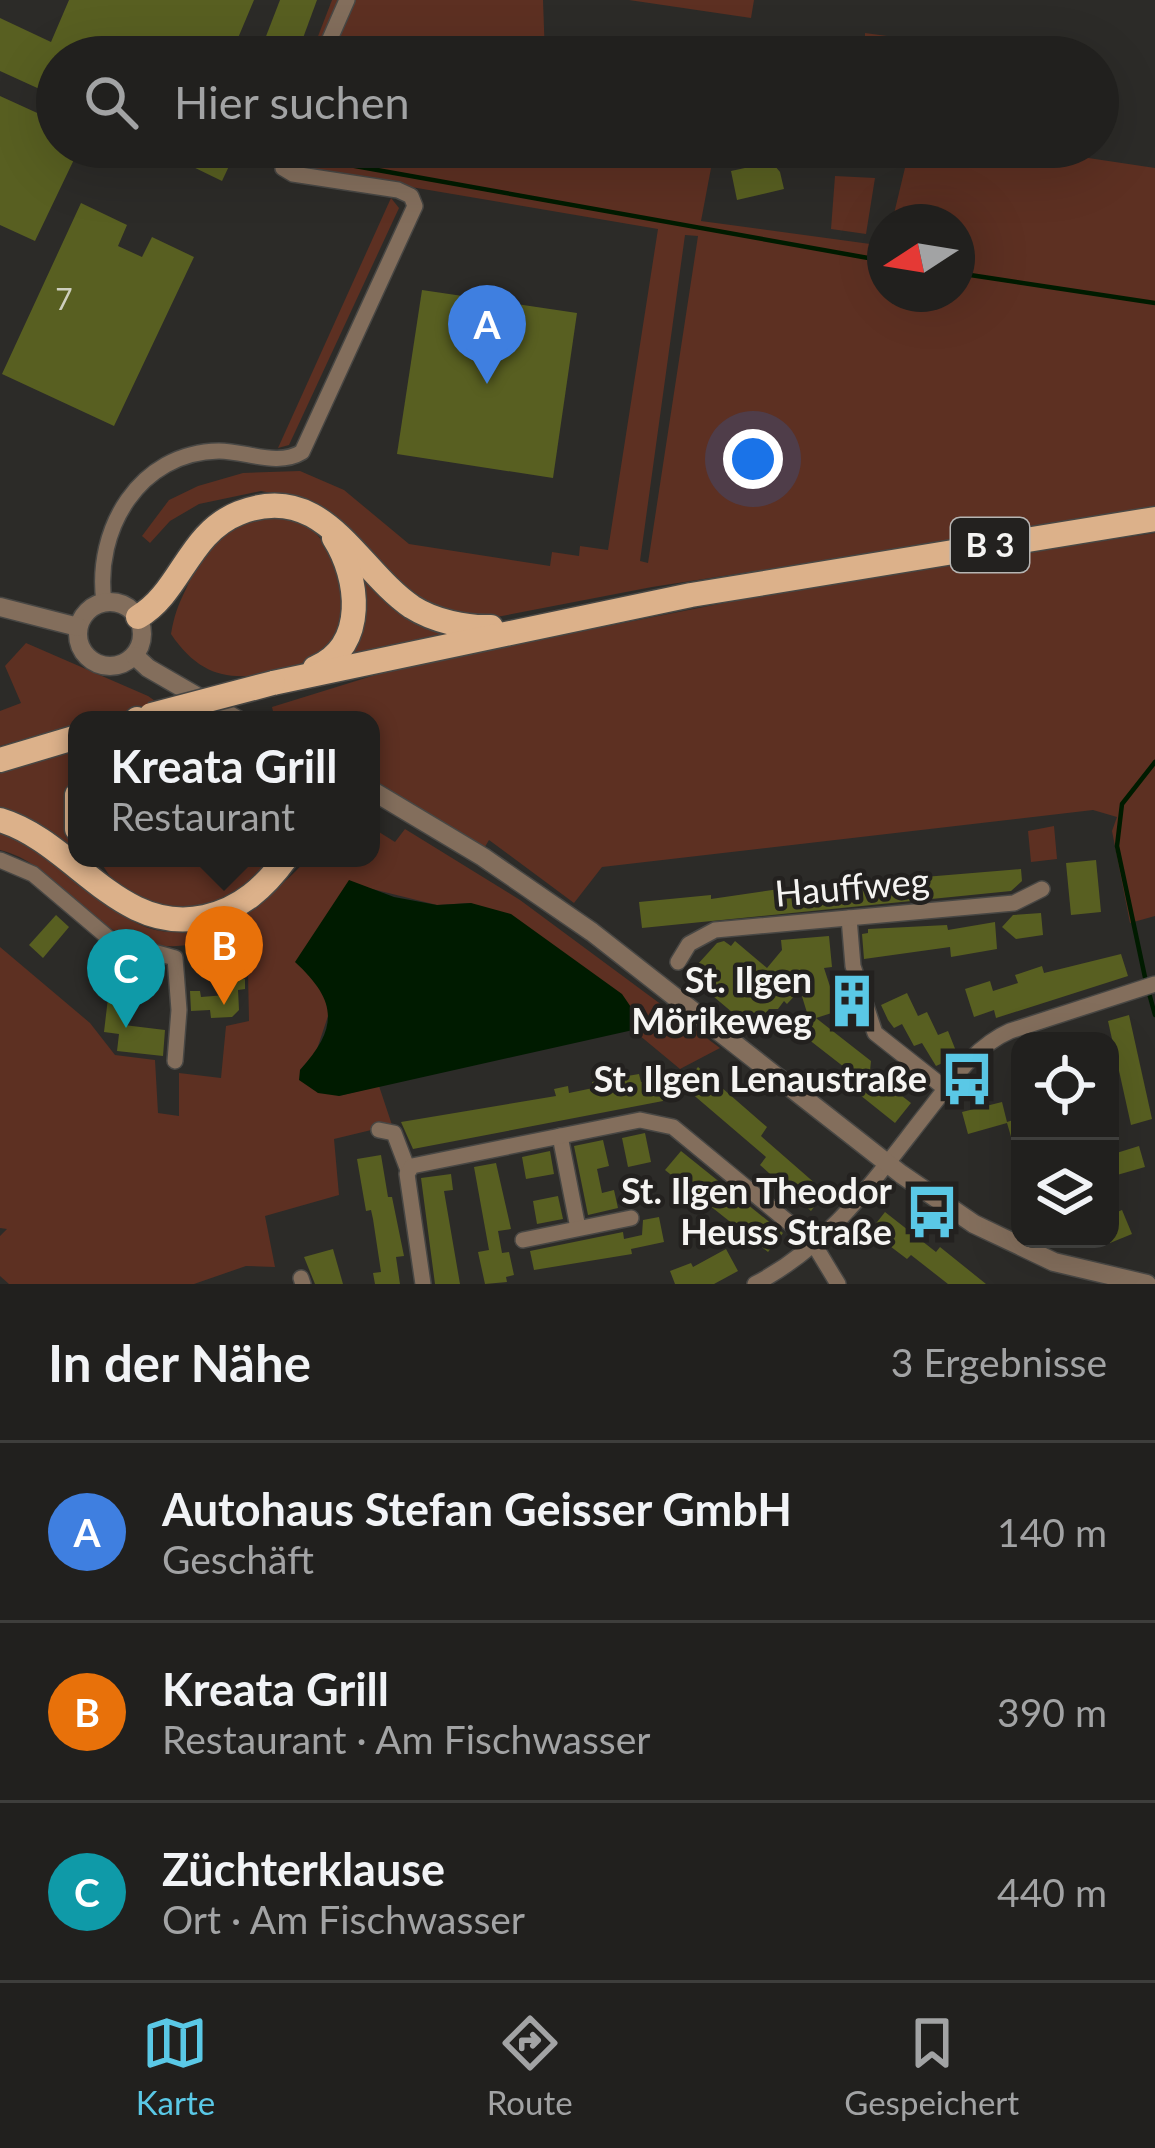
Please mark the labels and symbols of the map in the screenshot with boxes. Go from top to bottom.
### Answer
north arrow [867,204,975,312]
house number: 7 [55,280,73,316]
pin: A [448,285,526,384]
your location [723,429,783,489]
road number: B 3 [951,518,1029,572]
street label: Hauffweg [773,857,931,915]
pin: B [185,906,263,1005]
pin: C [87,929,165,1028]
place label: St. Ilgen Mörikeweg [631,957,812,1042]
building icon: St. Ilgen Mörikeweg [823,972,881,1030]
bus stop icon: St. Ilgen Lenaustraße [938,1050,996,1108]
place label: St. Ilgen Lenaustraße [594,1056,927,1100]
place label: St. Ilgen Theodor Heuss Straße [621,1168,893,1253]
bus stop icon: St. Ilgen Theodor Heuss Straße [903,1183,961,1241]

